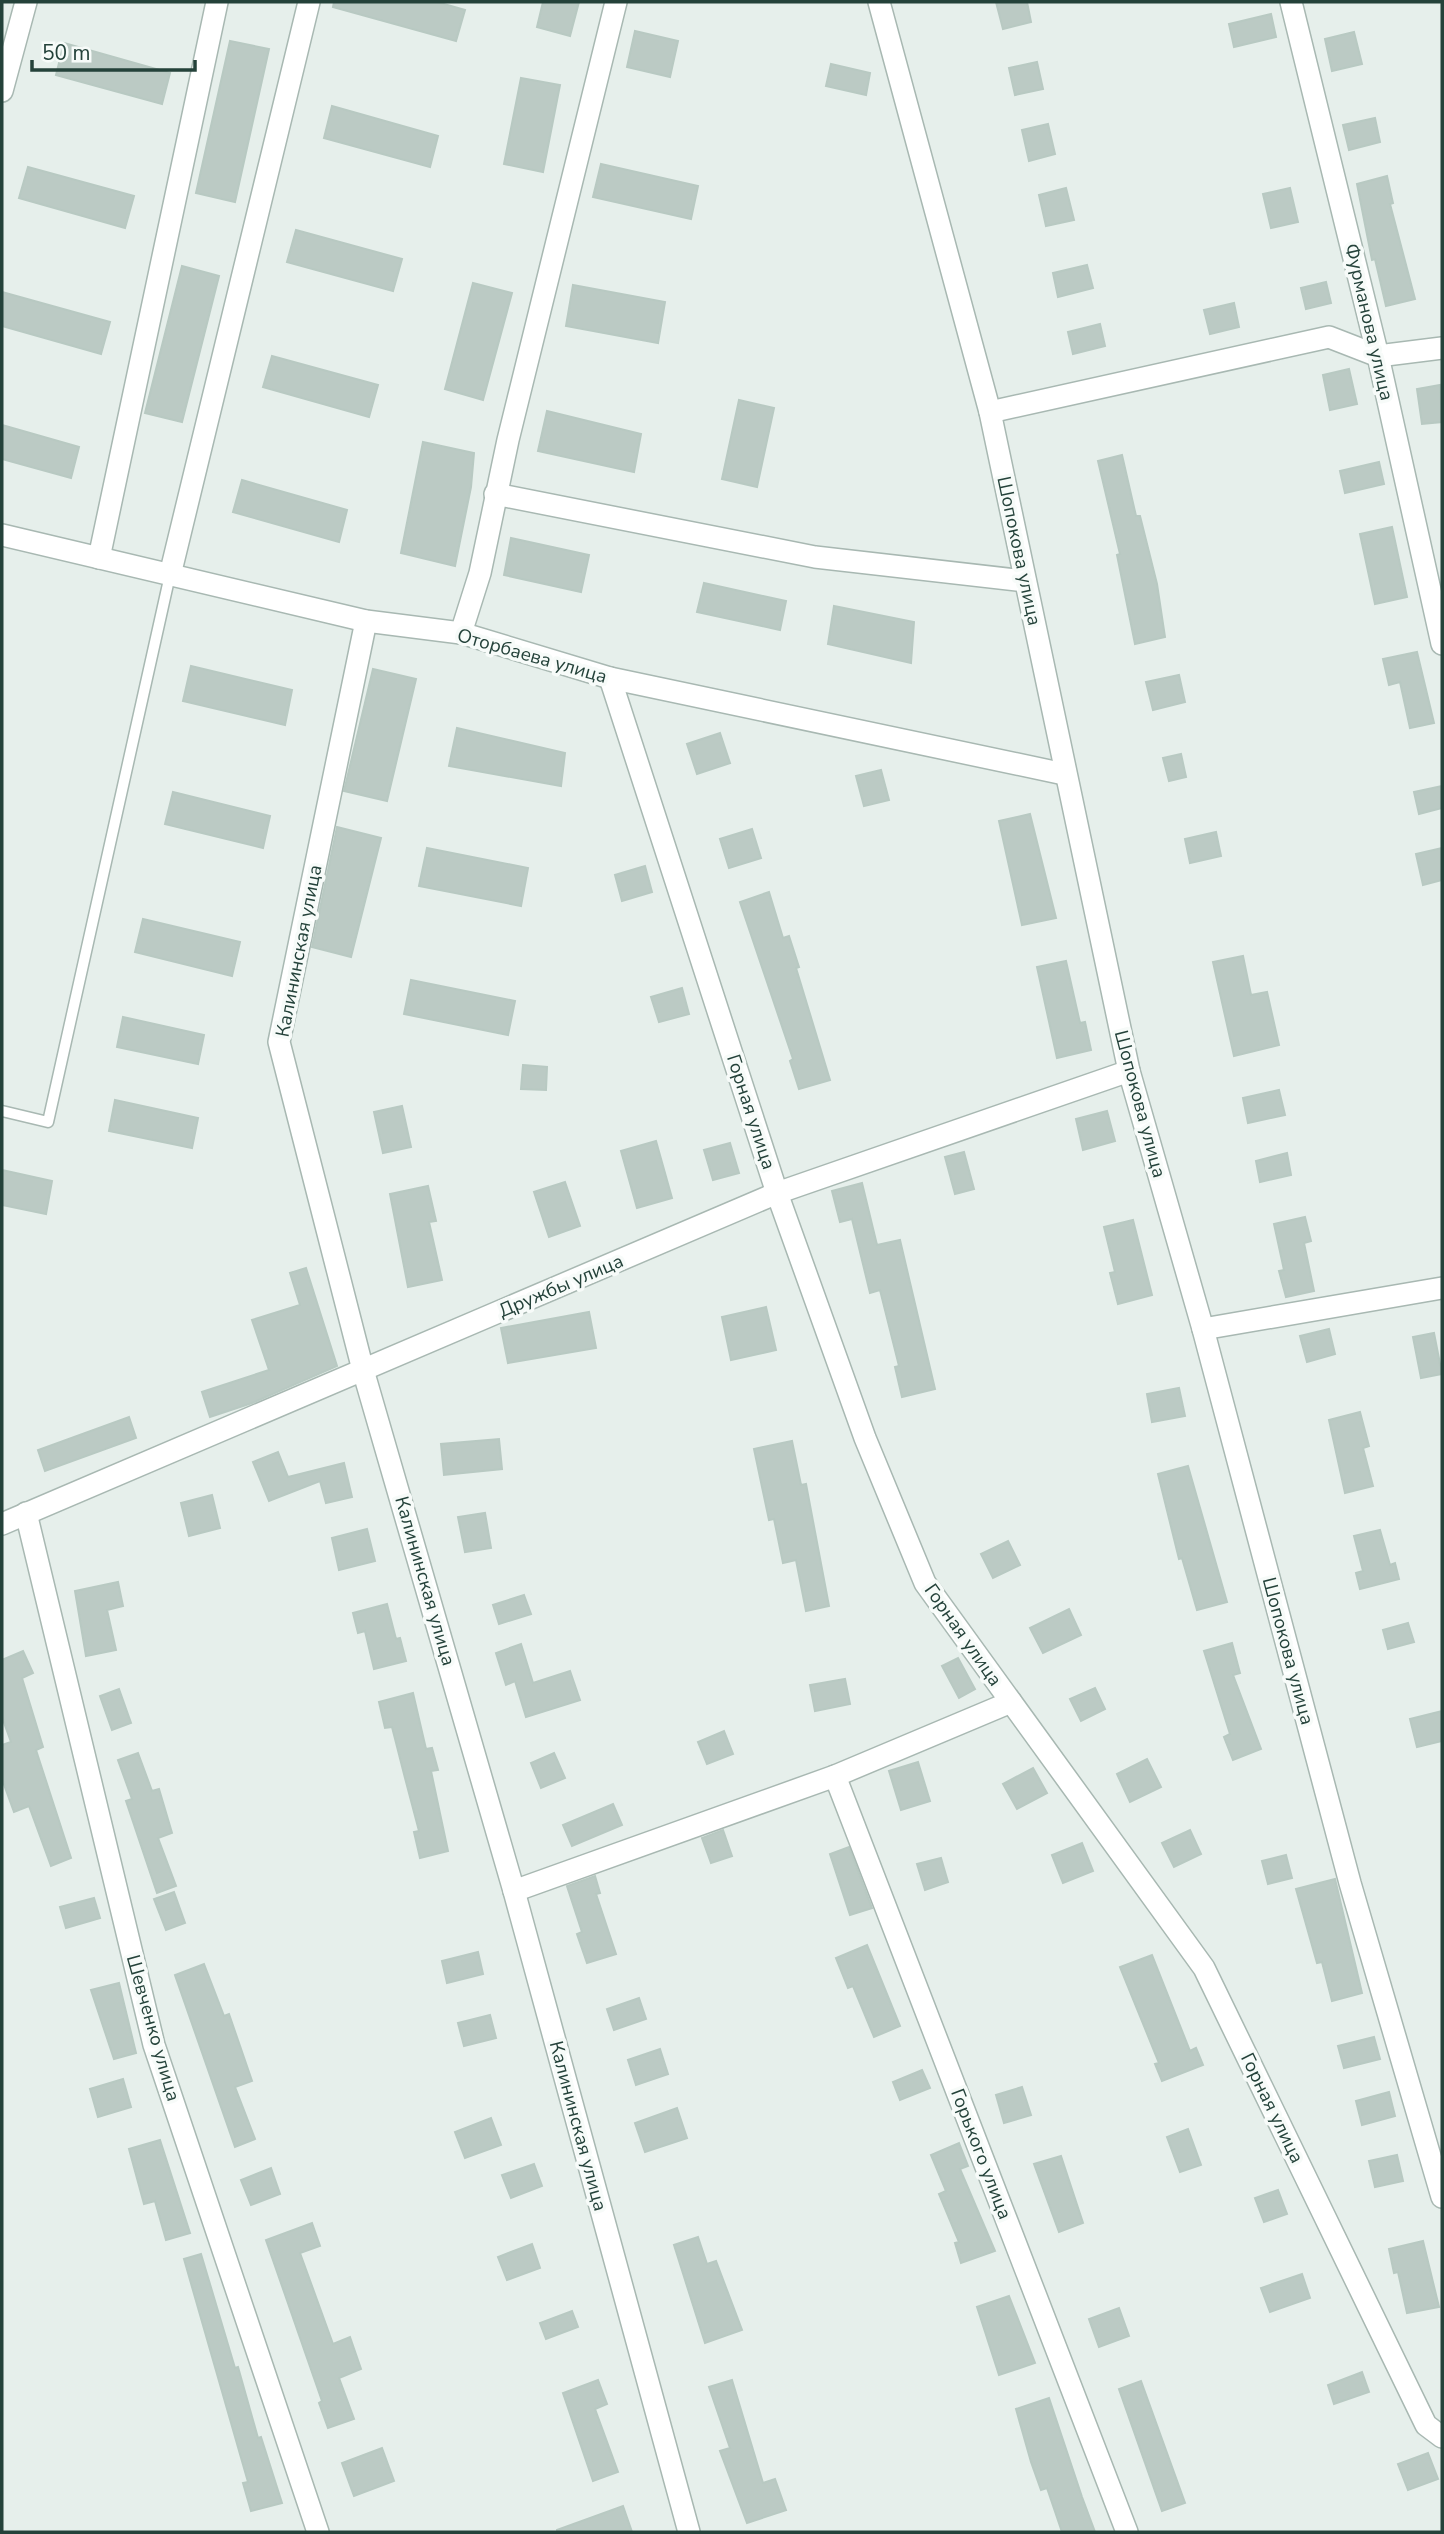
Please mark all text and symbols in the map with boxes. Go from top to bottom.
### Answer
scale bar [32,28,194,72]
text: 50 m [42,39,91,67]
street label: Фурманова улица [1338,241,1400,403]
street label: Шопокова улица [990,474,1048,628]
street label: Оторбаева улица [454,622,610,690]
street label: Калининская улица [270,863,328,1039]
street label: Шопокова улица [1108,1027,1172,1181]
street label: Горная улица [720,1051,782,1173]
street label: Дружбы улица [495,1248,627,1324]
street label: Калининская улица [388,1493,462,1669]
street label: Шопокова улица [1256,1574,1320,1728]
street label: Горная улица [918,1579,1008,1691]
street label: Шевченко улица [120,1952,186,2104]
street label: Калининская улица [543,2038,613,2214]
street label: Горная улица [1234,2049,1310,2167]
street label: Горького улица [944,2085,1018,2223]

